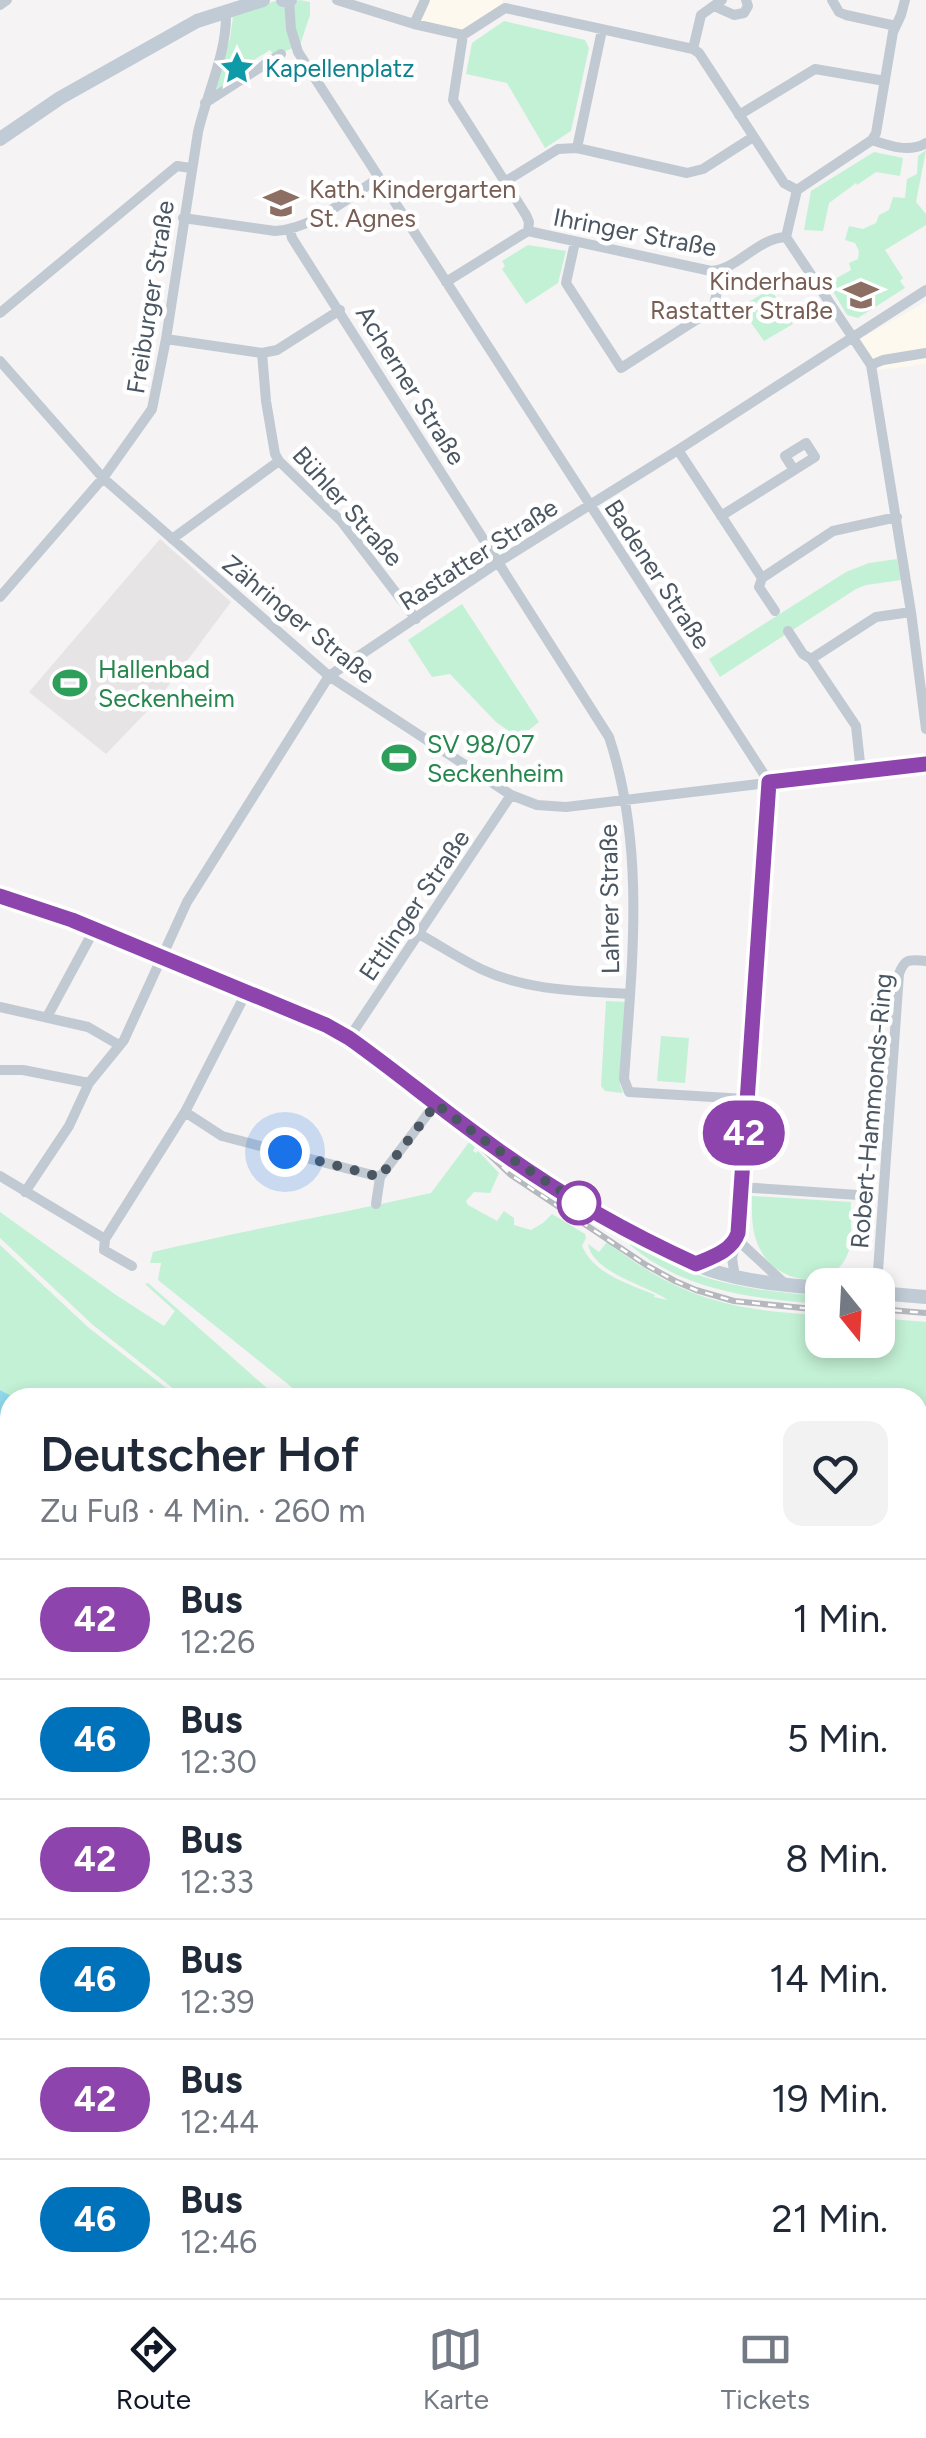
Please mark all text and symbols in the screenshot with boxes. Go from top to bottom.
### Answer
place icon: Kapellenplatz [218,49,256,87]
place label: Kapellenplatz [265,53,415,83]
place label: Kath. Kindergarten St. Agnes [309,174,516,233]
school or university icon: Kath. Kindergarten St. Agnes [262,184,300,222]
street label: Freiburger Straße [120,198,180,396]
street label: Ihringer Straße [551,201,719,263]
place label: Kinderhaus Rastatter Straße [650,266,833,325]
school or university icon: Kinderhaus Rastatter Straße [842,276,880,314]
street label: Acherner Straße [350,300,472,470]
street label: Bühler Straße [286,440,410,572]
street label: Rastatter Straße [393,492,563,616]
street label: Badener Straße [598,494,718,654]
street label: Zähringer Straße [217,548,381,690]
place label: Hallenbad Seckenheim [98,654,235,713]
sports icon: Hallenbad Seckenheim [51,664,89,702]
place label: SV 98/07 Seckenheim [427,729,564,788]
sports icon: SV 98/07 Seckenheim [380,739,418,777]
street label: Ettlinger Straße [352,824,476,986]
street label: Lahrer Straße [593,824,625,974]
street label: Robert-Hammonds-Ring [844,972,898,1250]
line badge: 42 [699,1100,789,1166]
text: 42 [723,1112,765,1154]
your location [260,1127,310,1177]
unlabelled marker [558,1182,600,1224]
north arrow [805,1268,895,1358]
map controls [805,1268,895,1358]
button: heart [783,1421,888,1526]
text: Deutscher Hof [40,1425,359,1483]
text: Zu Fuß · 4 Min. · 260 m [40,1492,366,1530]
text: Bus [180,1577,243,1623]
text: 1 Min. [793,1596,888,1642]
text: 42 [74,1598,116,1640]
text: 12:26 [180,1623,255,1661]
text: Bus [180,1697,243,1743]
text: 5 Min. [787,1716,888,1762]
text: 46 [74,1718,116,1760]
text: 12:30 [180,1743,257,1781]
text: Bus [180,1817,243,1863]
text: 8 Min. [785,1836,888,1882]
text: 42 [74,1838,116,1880]
text: 12:33 [180,1863,254,1901]
text: Bus [180,1937,243,1983]
text: 14 Min. [769,1956,888,2002]
text: 46 [74,1958,116,2000]
text: 12:39 [180,1983,255,2021]
text: Bus [180,2057,243,2103]
text: 19 Min. [771,2076,888,2122]
text: 42 [74,2078,116,2120]
text: 12:44 [180,2103,259,2141]
text: Bus [180,2177,243,2223]
text: 21 Min. [772,2196,888,2242]
text: 46 [74,2198,116,2240]
text: 12:46 [180,2223,257,2261]
tab: Route [116,2322,191,2416]
tab: Karte [423,2322,489,2416]
tab: Tickets [721,2322,810,2416]

